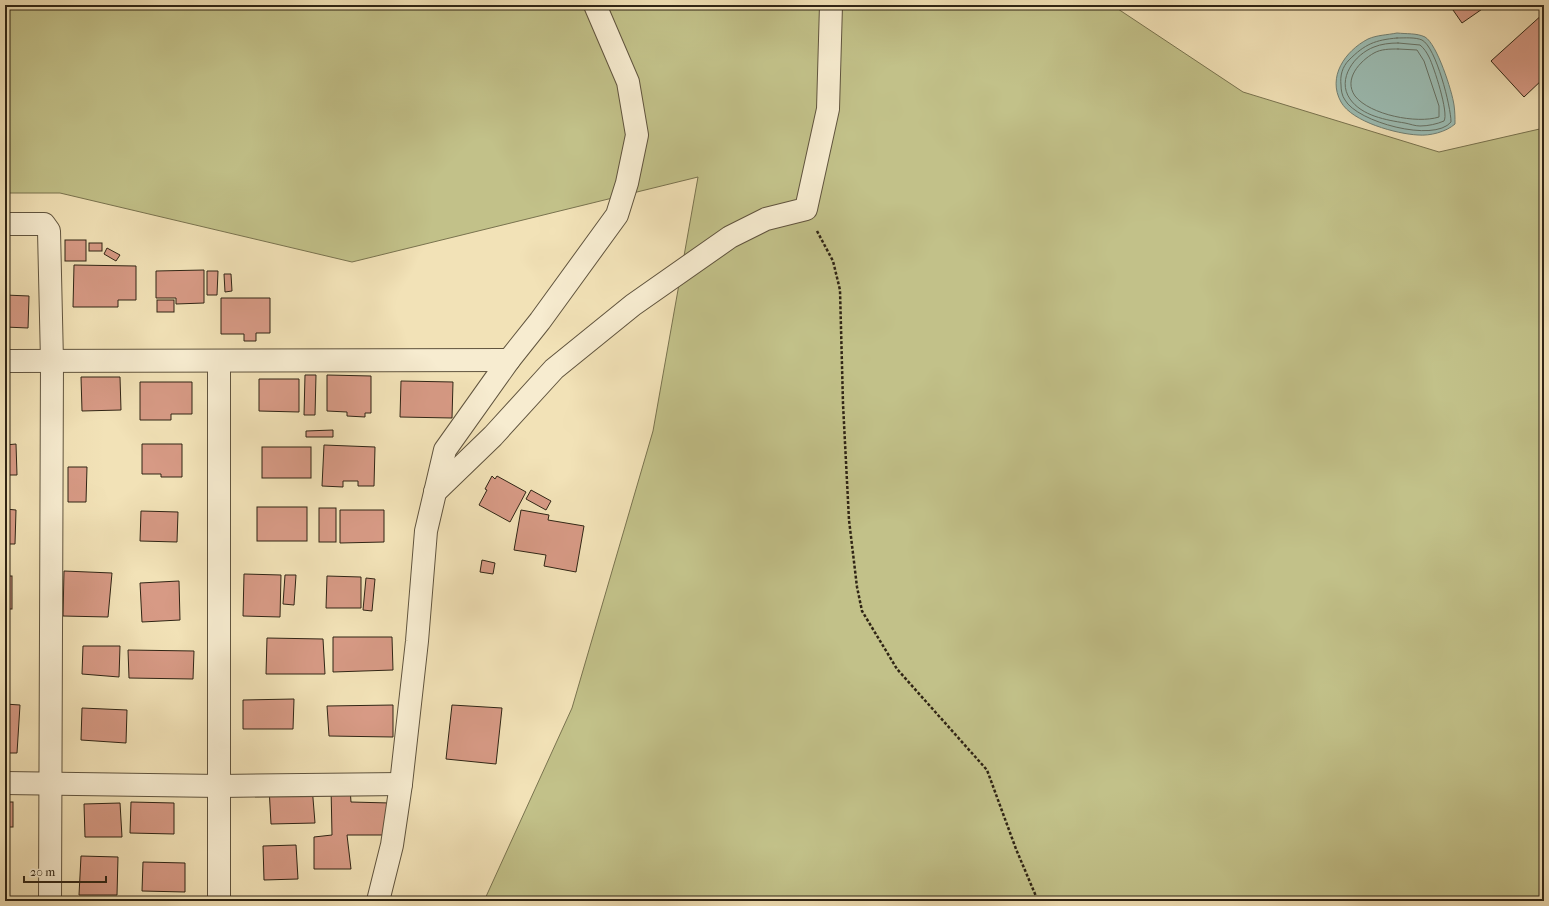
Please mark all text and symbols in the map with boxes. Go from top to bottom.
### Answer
scale bar [24,858,106,884]
text: 20 m [30,865,55,879]

